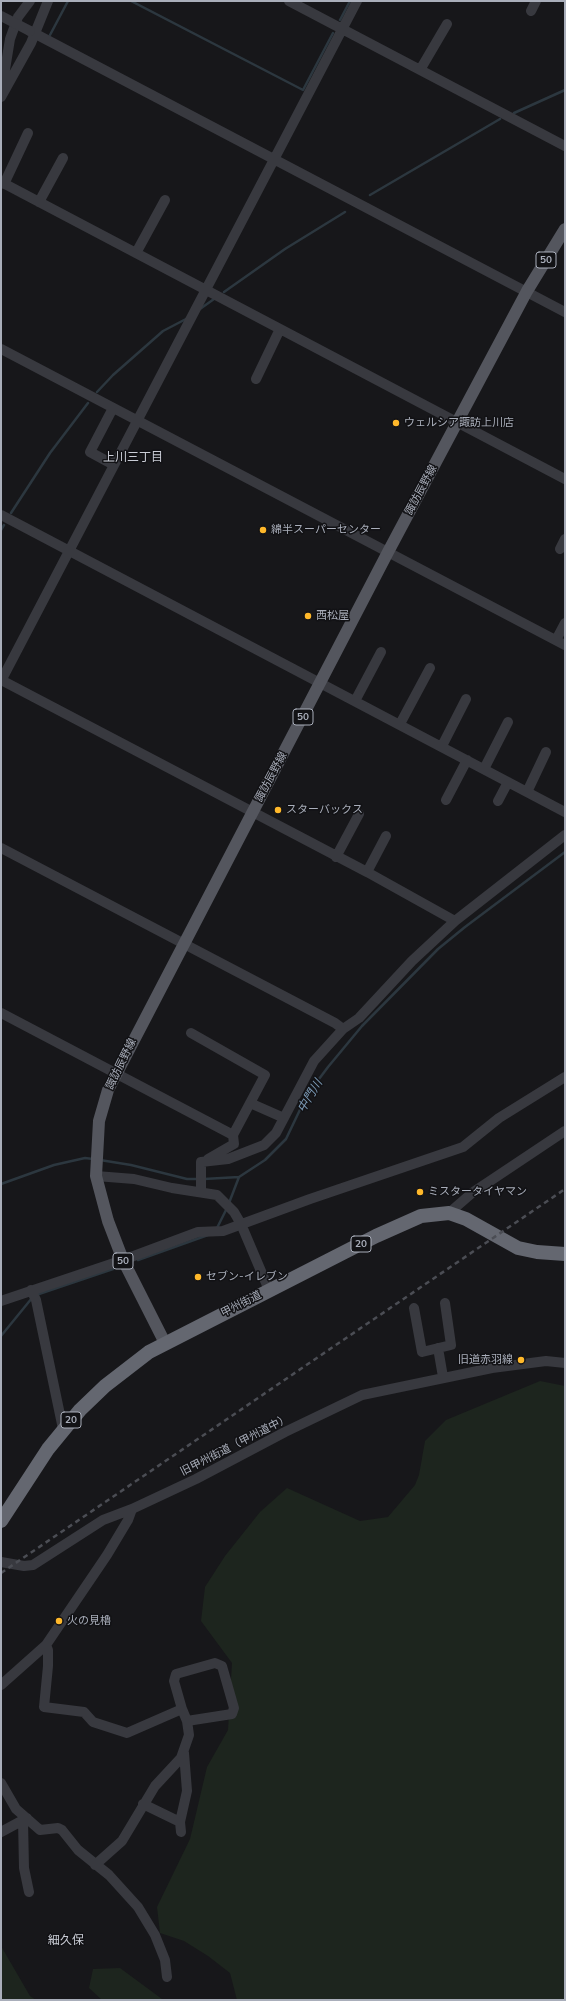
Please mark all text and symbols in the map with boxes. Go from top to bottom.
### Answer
road number: 50 [536,252,556,268]
place label: ウェルシア諏訪上川店 [404,416,514,430]
marker: ウェルシア諏訪上川店 [391,418,401,428]
district label: 上川三丁目 [103,450,163,464]
street label: 諏訪辰野線 [402,463,440,517]
place label: 綿半スーパーセンター [271,523,381,537]
marker: 綿半スーパーセンター [258,525,268,535]
place label: 西松屋 [316,609,349,623]
marker: 西松屋 [303,611,313,621]
road number: 50 [293,709,313,725]
street label: 諏訪辰野線 [252,750,290,804]
place label: スターバックス [286,803,363,817]
marker: スターバックス [273,805,283,815]
street label: 諏訪辰野線 [103,1036,139,1092]
water label: 中門川 [295,1077,325,1115]
place label: ミスタータイヤマン [428,1185,527,1199]
marker: ミスタータイヤマン [415,1187,425,1197]
road number: 20 [351,1236,371,1252]
road number: 50 [113,1253,133,1269]
place label: セブン-イレブン [206,1270,288,1284]
marker: セブン-イレブン [193,1272,203,1282]
street label: 甲州街道 [218,1288,264,1320]
place label: 旧道赤羽線 [458,1353,513,1367]
marker: 旧道赤羽線 [516,1355,526,1365]
road number: 20 [61,1412,81,1428]
street label: 旧甲州街道（甲州道中） [178,1412,292,1478]
place label: 火の見櫓 [67,1614,111,1628]
marker: 火の見櫓 [54,1616,64,1626]
district label: 細久保 [48,1933,84,1947]

